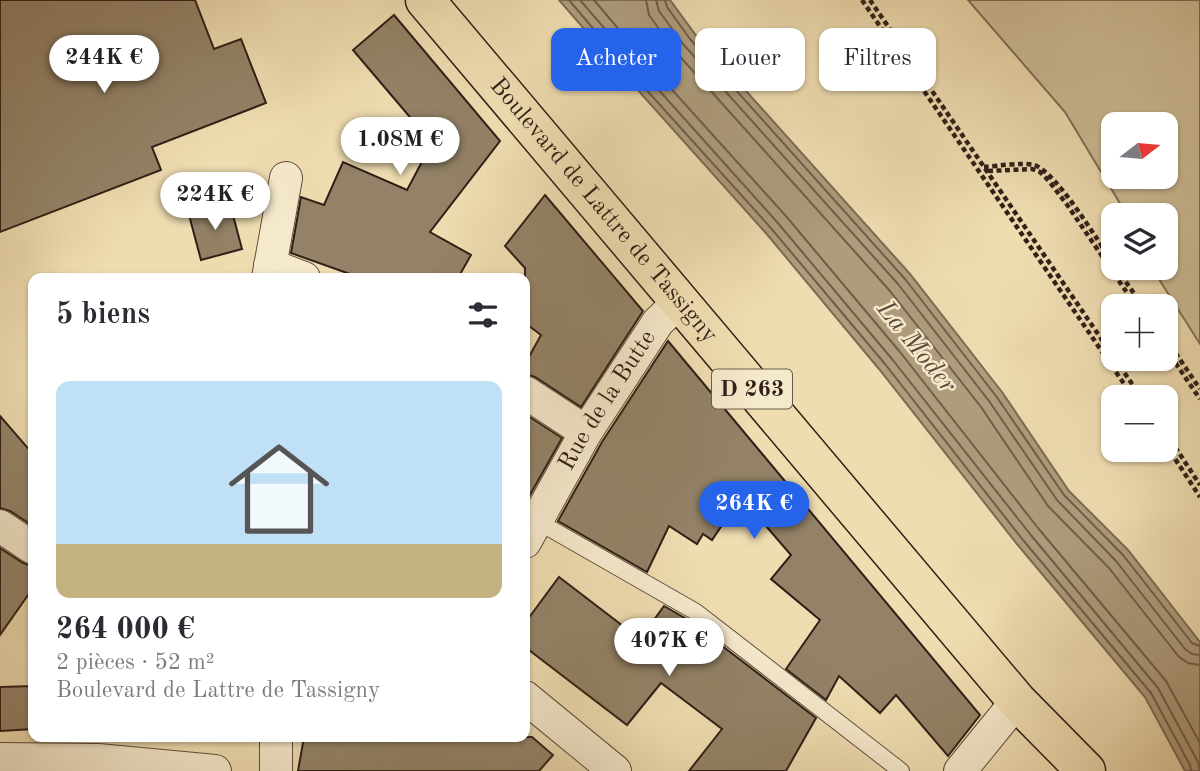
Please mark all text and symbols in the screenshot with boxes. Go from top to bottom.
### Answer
chip: Acheter [551,28,681,91]
chip: Louer [695,28,805,91]
chip: Filtres [819,28,936,91]
pin: 244K € [47,36,161,95]
text: 244K € [65,46,143,69]
street label: Boulevard de Lattre de Tassigny [485,74,722,348]
north arrow [1101,112,1178,189]
map controls [1101,112,1178,462]
pin: 1.08M € [335,118,465,177]
text: 1.08M € [357,128,443,151]
pin: 224K € [158,173,272,232]
text: 224K € [176,183,254,206]
button: layers [1101,203,1178,280]
button: + [1101,294,1178,371]
water label: La Moder [871,295,961,398]
icon: filters [464,296,502,334]
text: 5 biens [56,300,150,330]
street label: Rue de la Butte [555,326,661,475]
road number: D 263 [712,370,792,408]
button: − [1101,385,1178,462]
icon: home [216,426,342,552]
pin: 264K € [697,482,811,541]
text: 264K € [715,492,793,515]
text: 264 000 € [56,615,195,645]
pin: 407K € [612,618,726,678]
text: 407K € [630,629,708,652]
text: 2 pièces · 52 m² [56,651,215,674]
text: Boulevard de Lattre de Tassigny [56,679,380,702]

